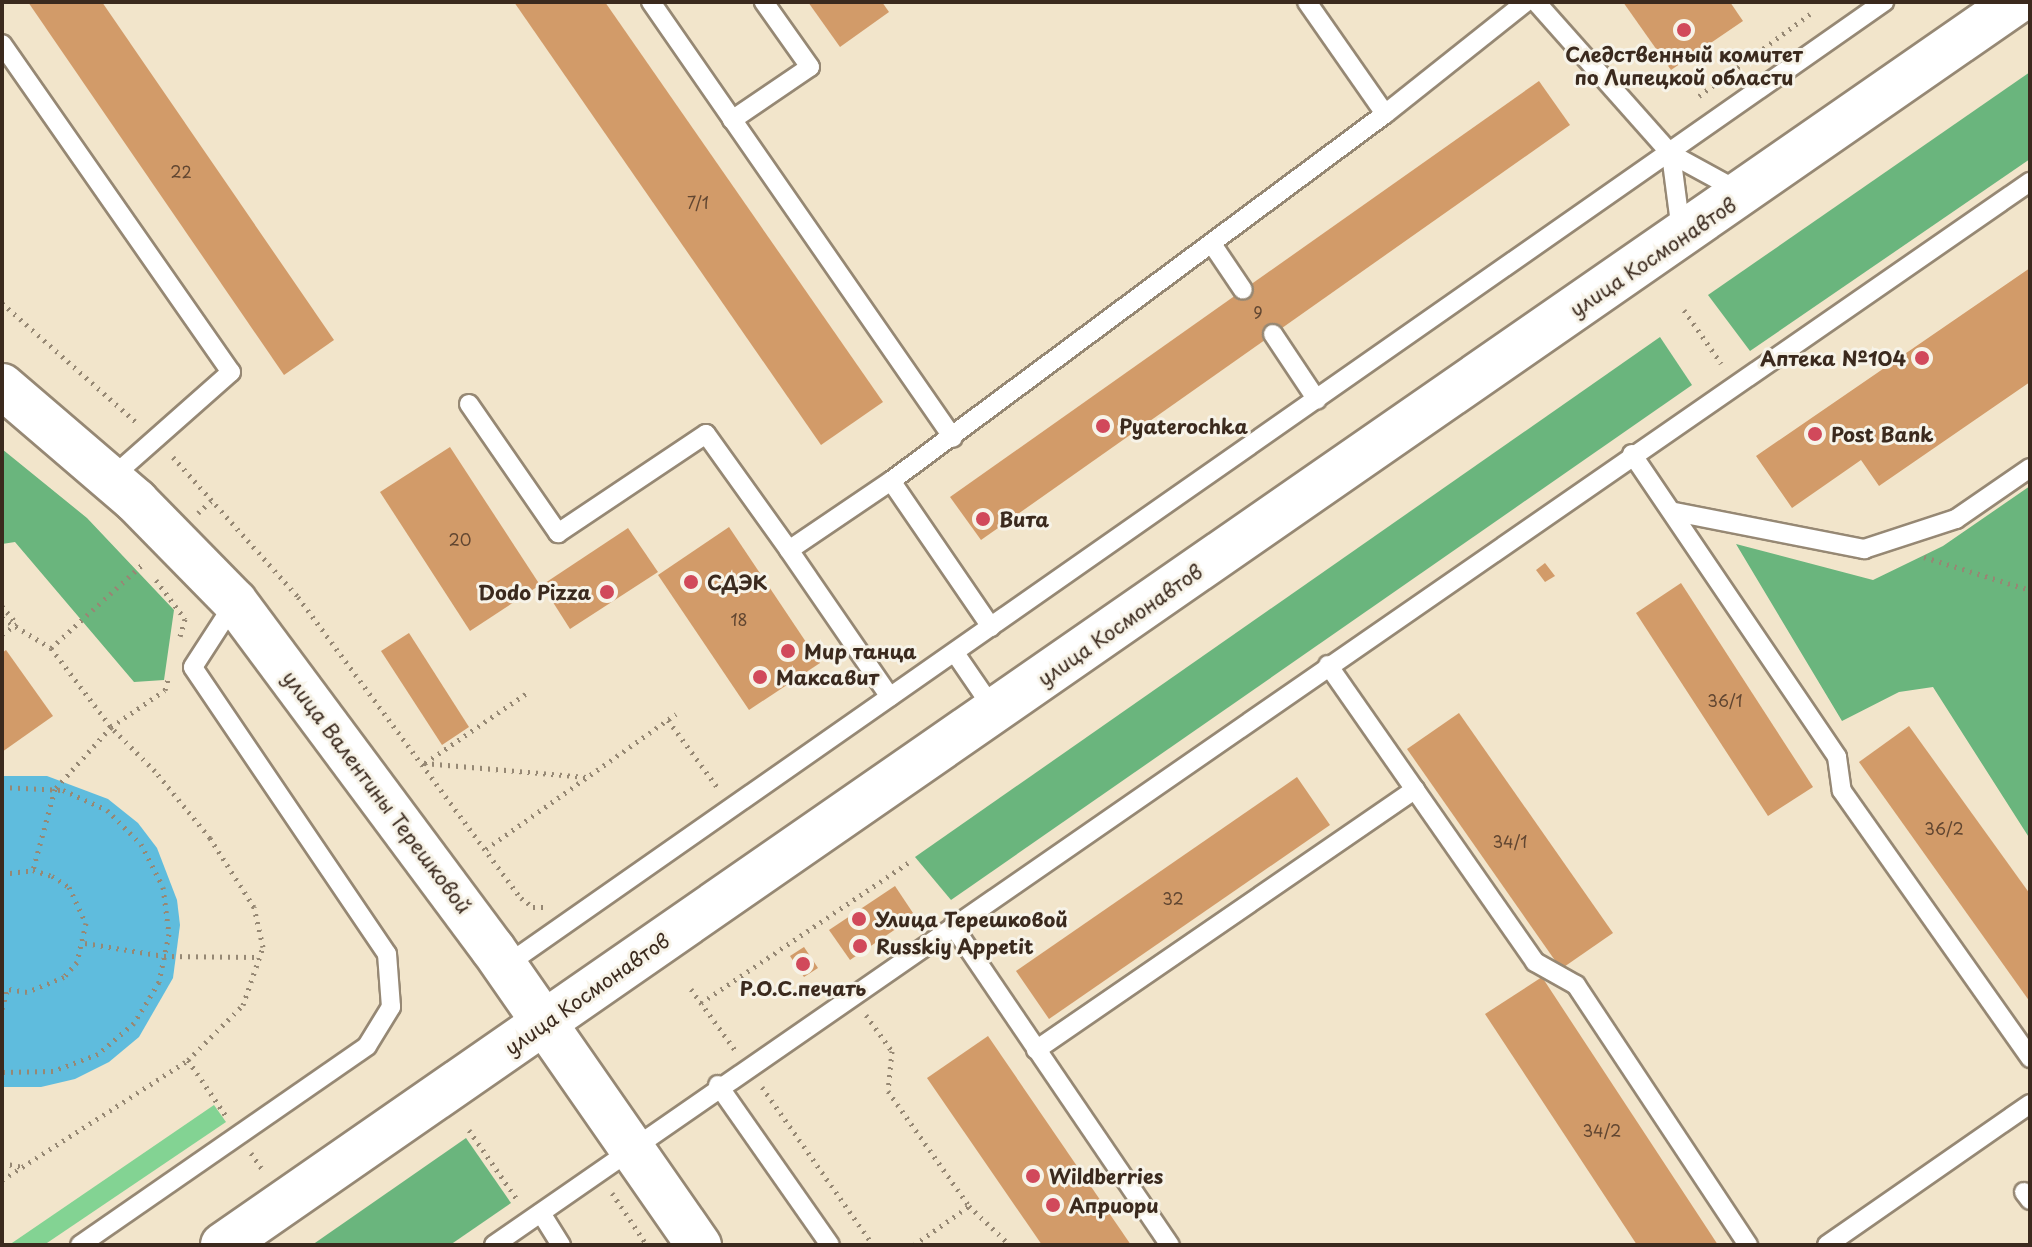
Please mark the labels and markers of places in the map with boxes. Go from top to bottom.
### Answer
marker: Следственный комитет по Липецкой области [1675,21,1693,39]
place label: Следственный комитет по Липецкой области [1565,42,1803,89]
place label: Аптека №104 [1760,346,1906,370]
marker: Аптека №104 [1913,349,1931,367]
place label: Pyaterochka [1119,414,1248,438]
marker: Pyaterochka [1094,417,1112,435]
place label: Post Bank [1831,422,1934,446]
marker: Post Bank [1806,425,1824,443]
place label: Вита [999,507,1049,531]
marker: Вита [974,510,992,528]
place label: СДЭК [707,570,767,594]
marker: СДЭК [682,573,700,591]
place label: Dodo Pizza [477,580,591,604]
marker: Dodo Pizza [598,583,616,601]
place label: Мир танца [804,639,918,663]
marker: Мир танца [779,642,797,660]
place label: Максавит [776,665,879,689]
marker: Максавит [751,668,769,686]
place label: Улица Терешковой [875,907,1068,931]
marker: Улица Терешковой [850,910,868,928]
place label: Russkiy Appetit [876,934,1036,958]
marker: Russkiy Appetit [851,937,869,955]
marker: Р.О.С.печать [794,955,812,973]
place label: Р.О.С.печать [740,976,866,1000]
place label: Wildberries [1049,1164,1163,1188]
marker: Wildberries [1024,1167,1042,1185]
place label: Априори [1069,1193,1159,1217]
marker: Априори [1044,1196,1062,1214]

